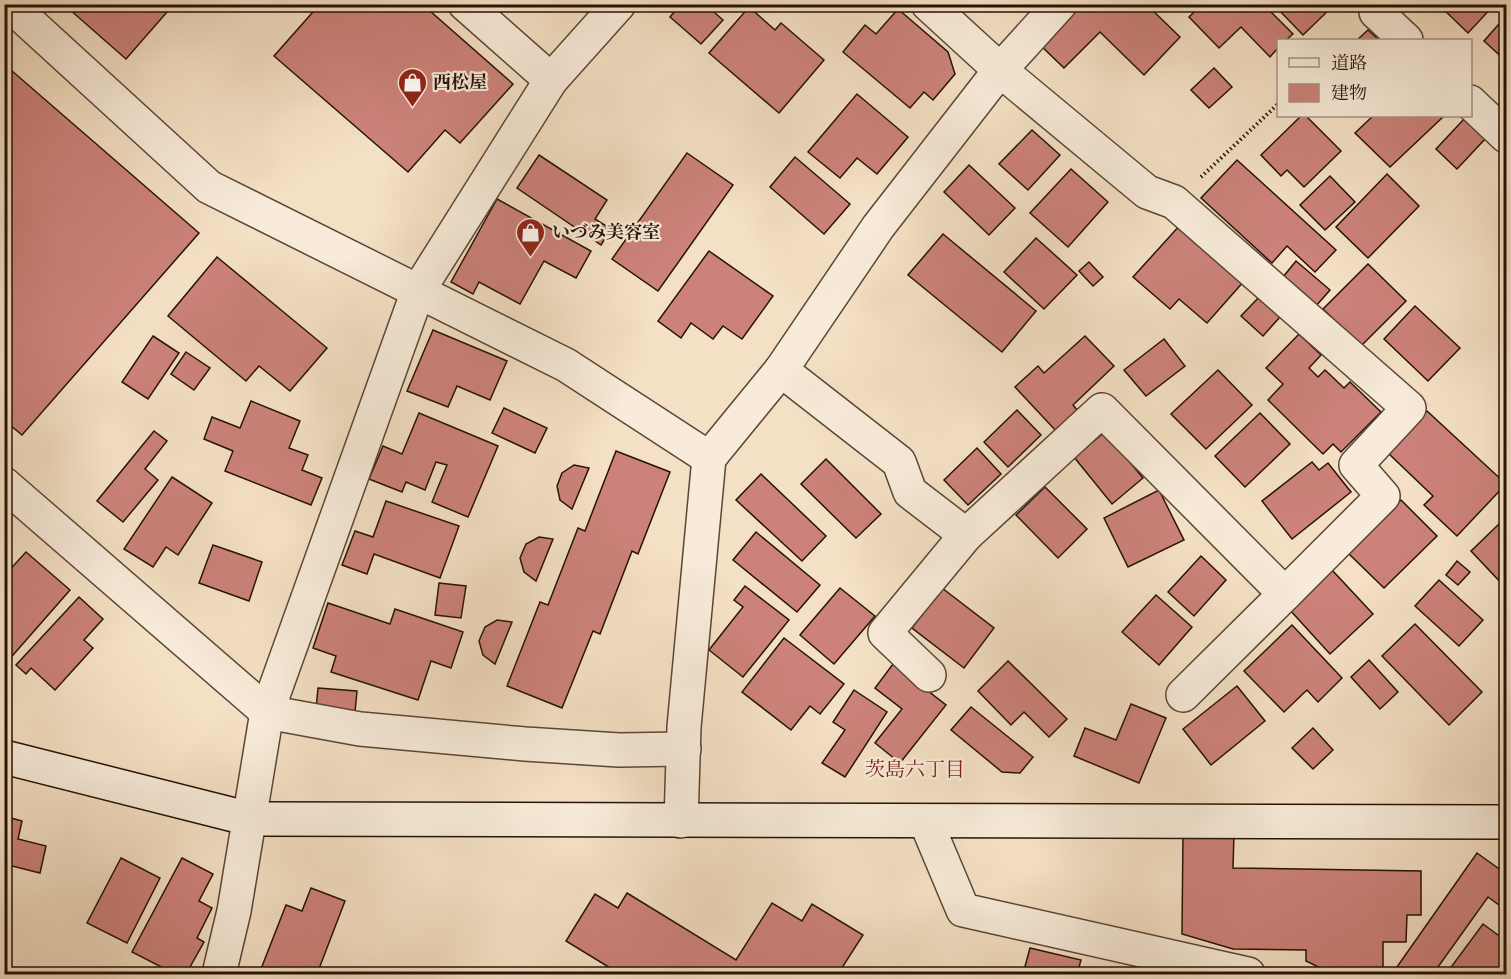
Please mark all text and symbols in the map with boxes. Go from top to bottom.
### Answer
legend [1277,39,1472,117]
text: 道路 [1331,52,1367,74]
shop icon: 西松屋 [396,66,428,108]
place label: 西松屋 [433,71,487,93]
text: 建物 [1331,82,1367,104]
shop icon: いづみ美容室 [515,216,547,258]
place label: いづみ美容室 [552,221,660,243]
district label: 茨島六丁目 [865,757,965,781]

